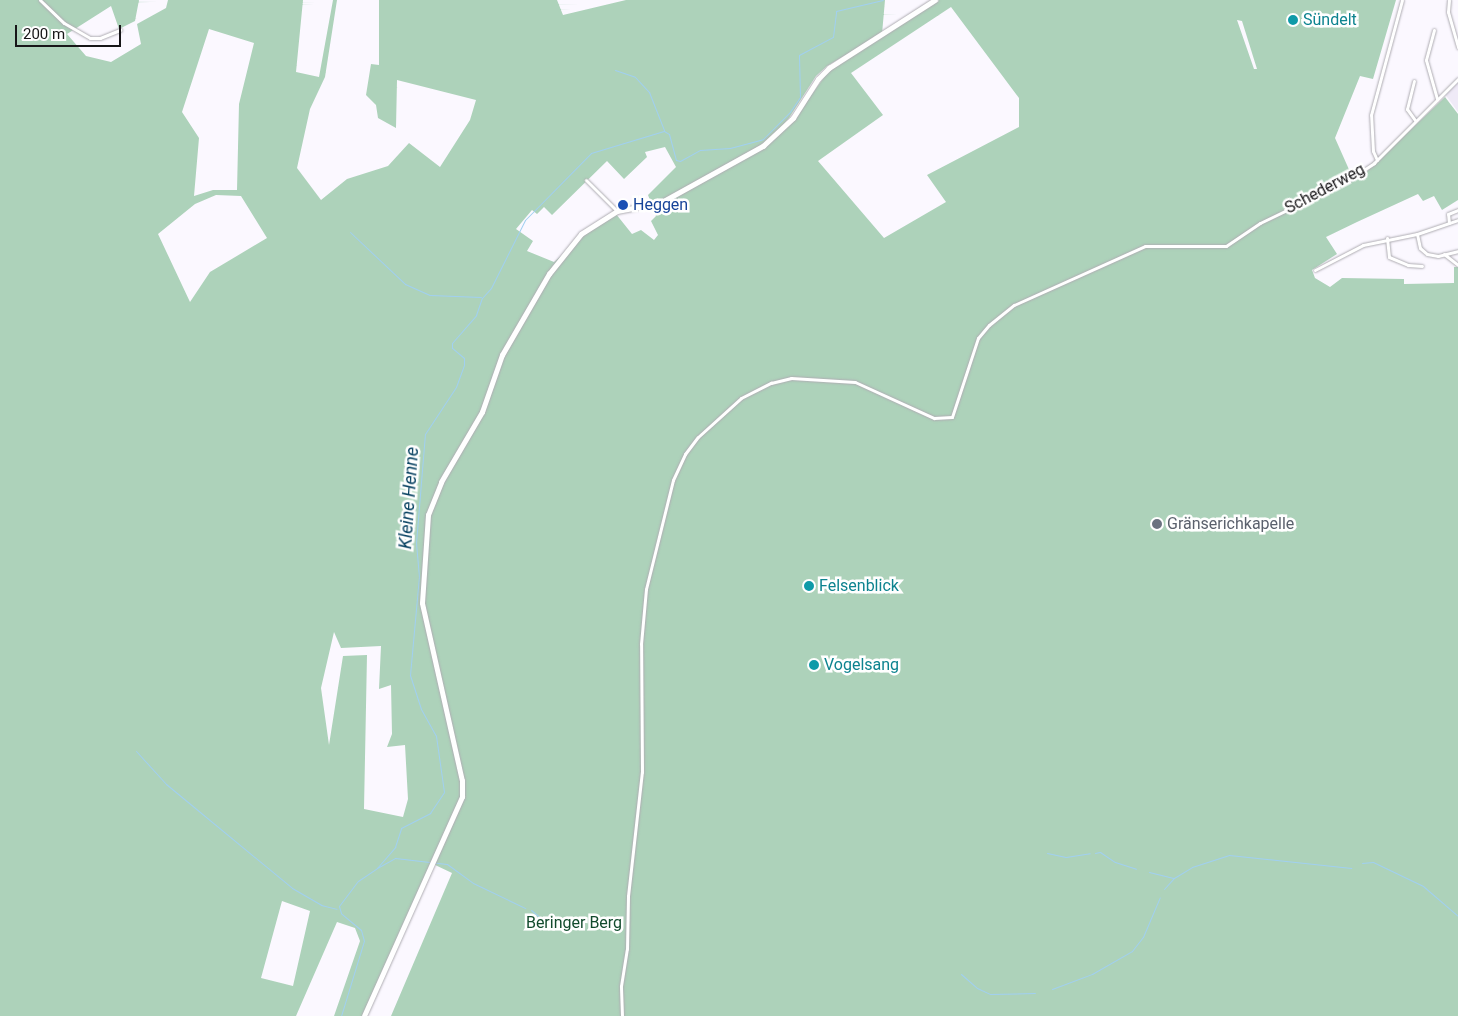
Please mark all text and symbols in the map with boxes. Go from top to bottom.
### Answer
place label: Sündelt [1303,10,1357,30]
marker: Sündelt [1287,14,1299,26]
scale bar [18,15,124,47]
text: 200 m [23,25,65,43]
street label: Schederweg [1282,160,1368,218]
place label: Heggen [633,195,688,215]
marker: Heggen [617,199,629,211]
water label: Kleine Henne [395,446,423,550]
place label: Gränserichkapelle [1167,514,1294,534]
marker: Gränserichkapelle [1151,518,1163,530]
place label: Felsenblick [819,576,899,596]
marker: Felsenblick [803,580,815,592]
place label: Vogelsang [824,655,899,675]
marker: Vogelsang [808,659,820,671]
park label: Beringer Berg [526,913,622,933]

